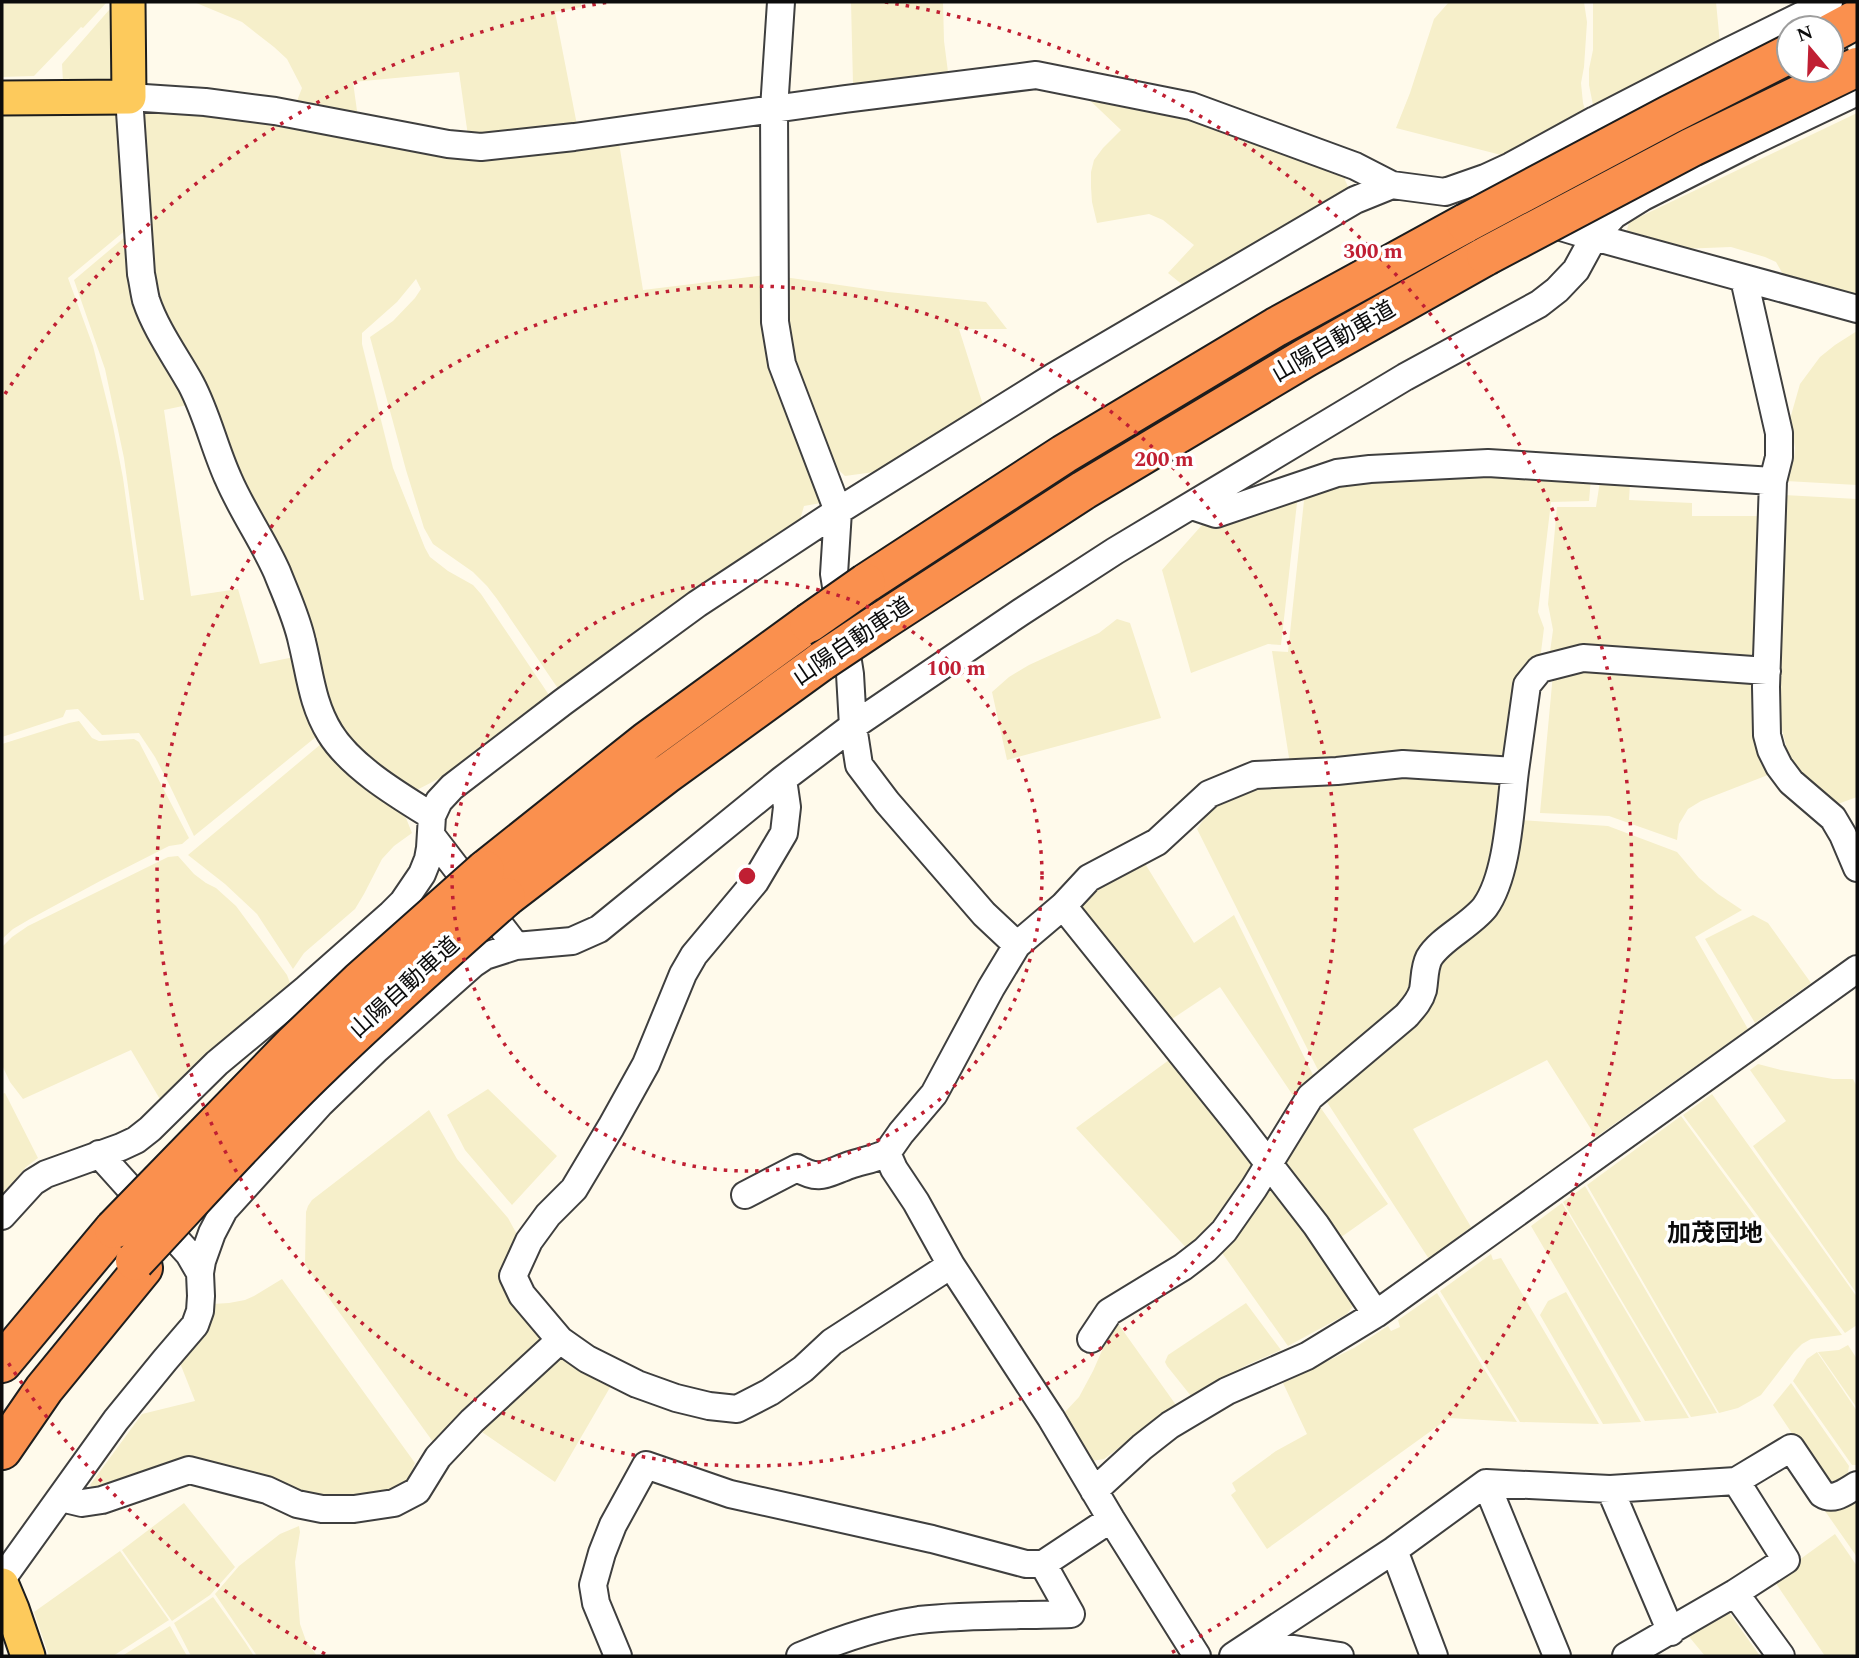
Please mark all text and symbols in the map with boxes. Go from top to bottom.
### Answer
north arrow [1775,14,1845,84]
text: N [1793,18,1817,51]
text: 300 m [1343,236,1403,268]
street label: 山陽自動車道 [1265,292,1403,392]
text: 200 m [1134,444,1194,476]
street label: 山陽自動車道 [786,589,920,695]
text: 100 m [926,653,986,685]
centre of rings [735,864,759,888]
street label: 山陽自動車道 [342,929,468,1047]
district label: 加茂団地 [1667,1216,1763,1252]

